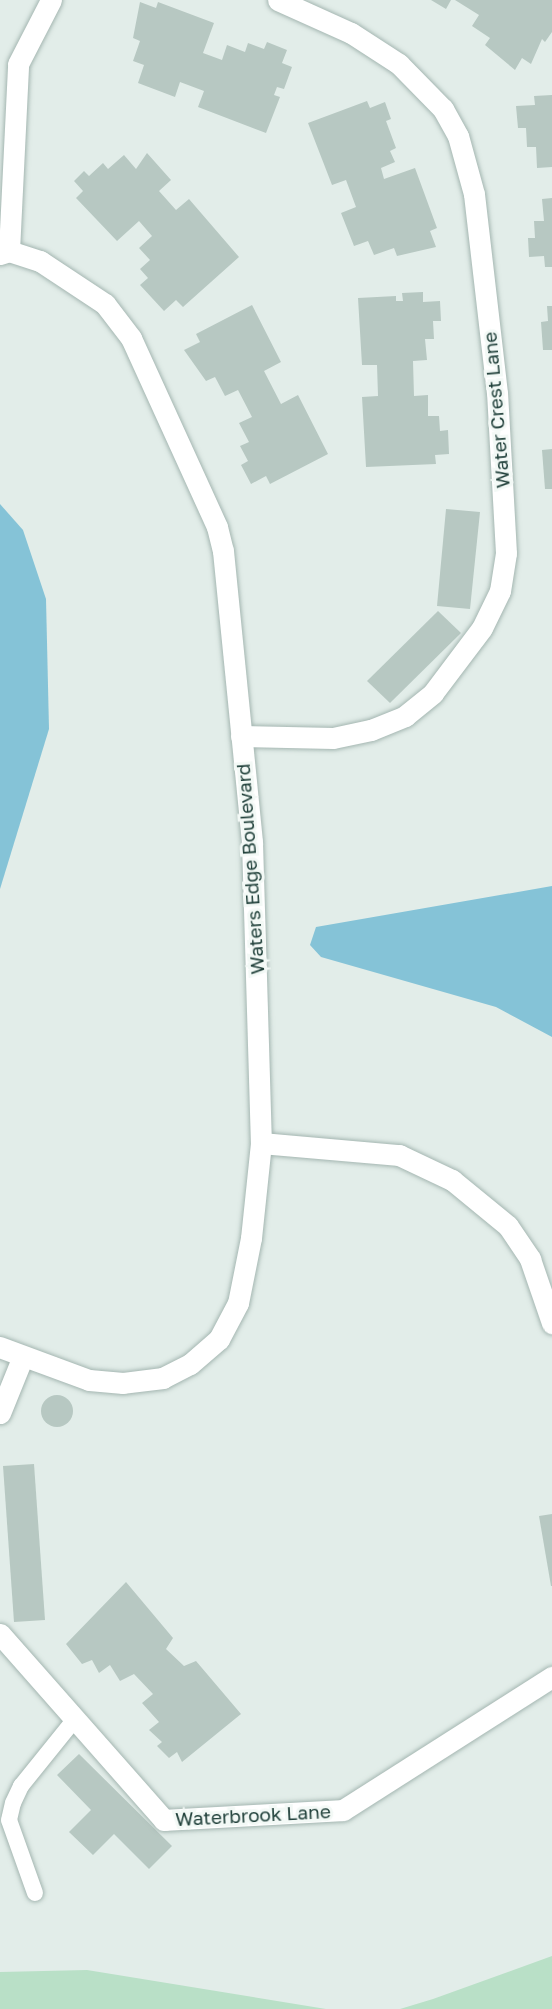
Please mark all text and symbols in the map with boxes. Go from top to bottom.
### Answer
street label: Water Crest Lane [478,331,514,489]
street label: Waters Edge Boulevard [231,763,269,975]
street label: Waterbrook Lane [175,1800,331,1830]

